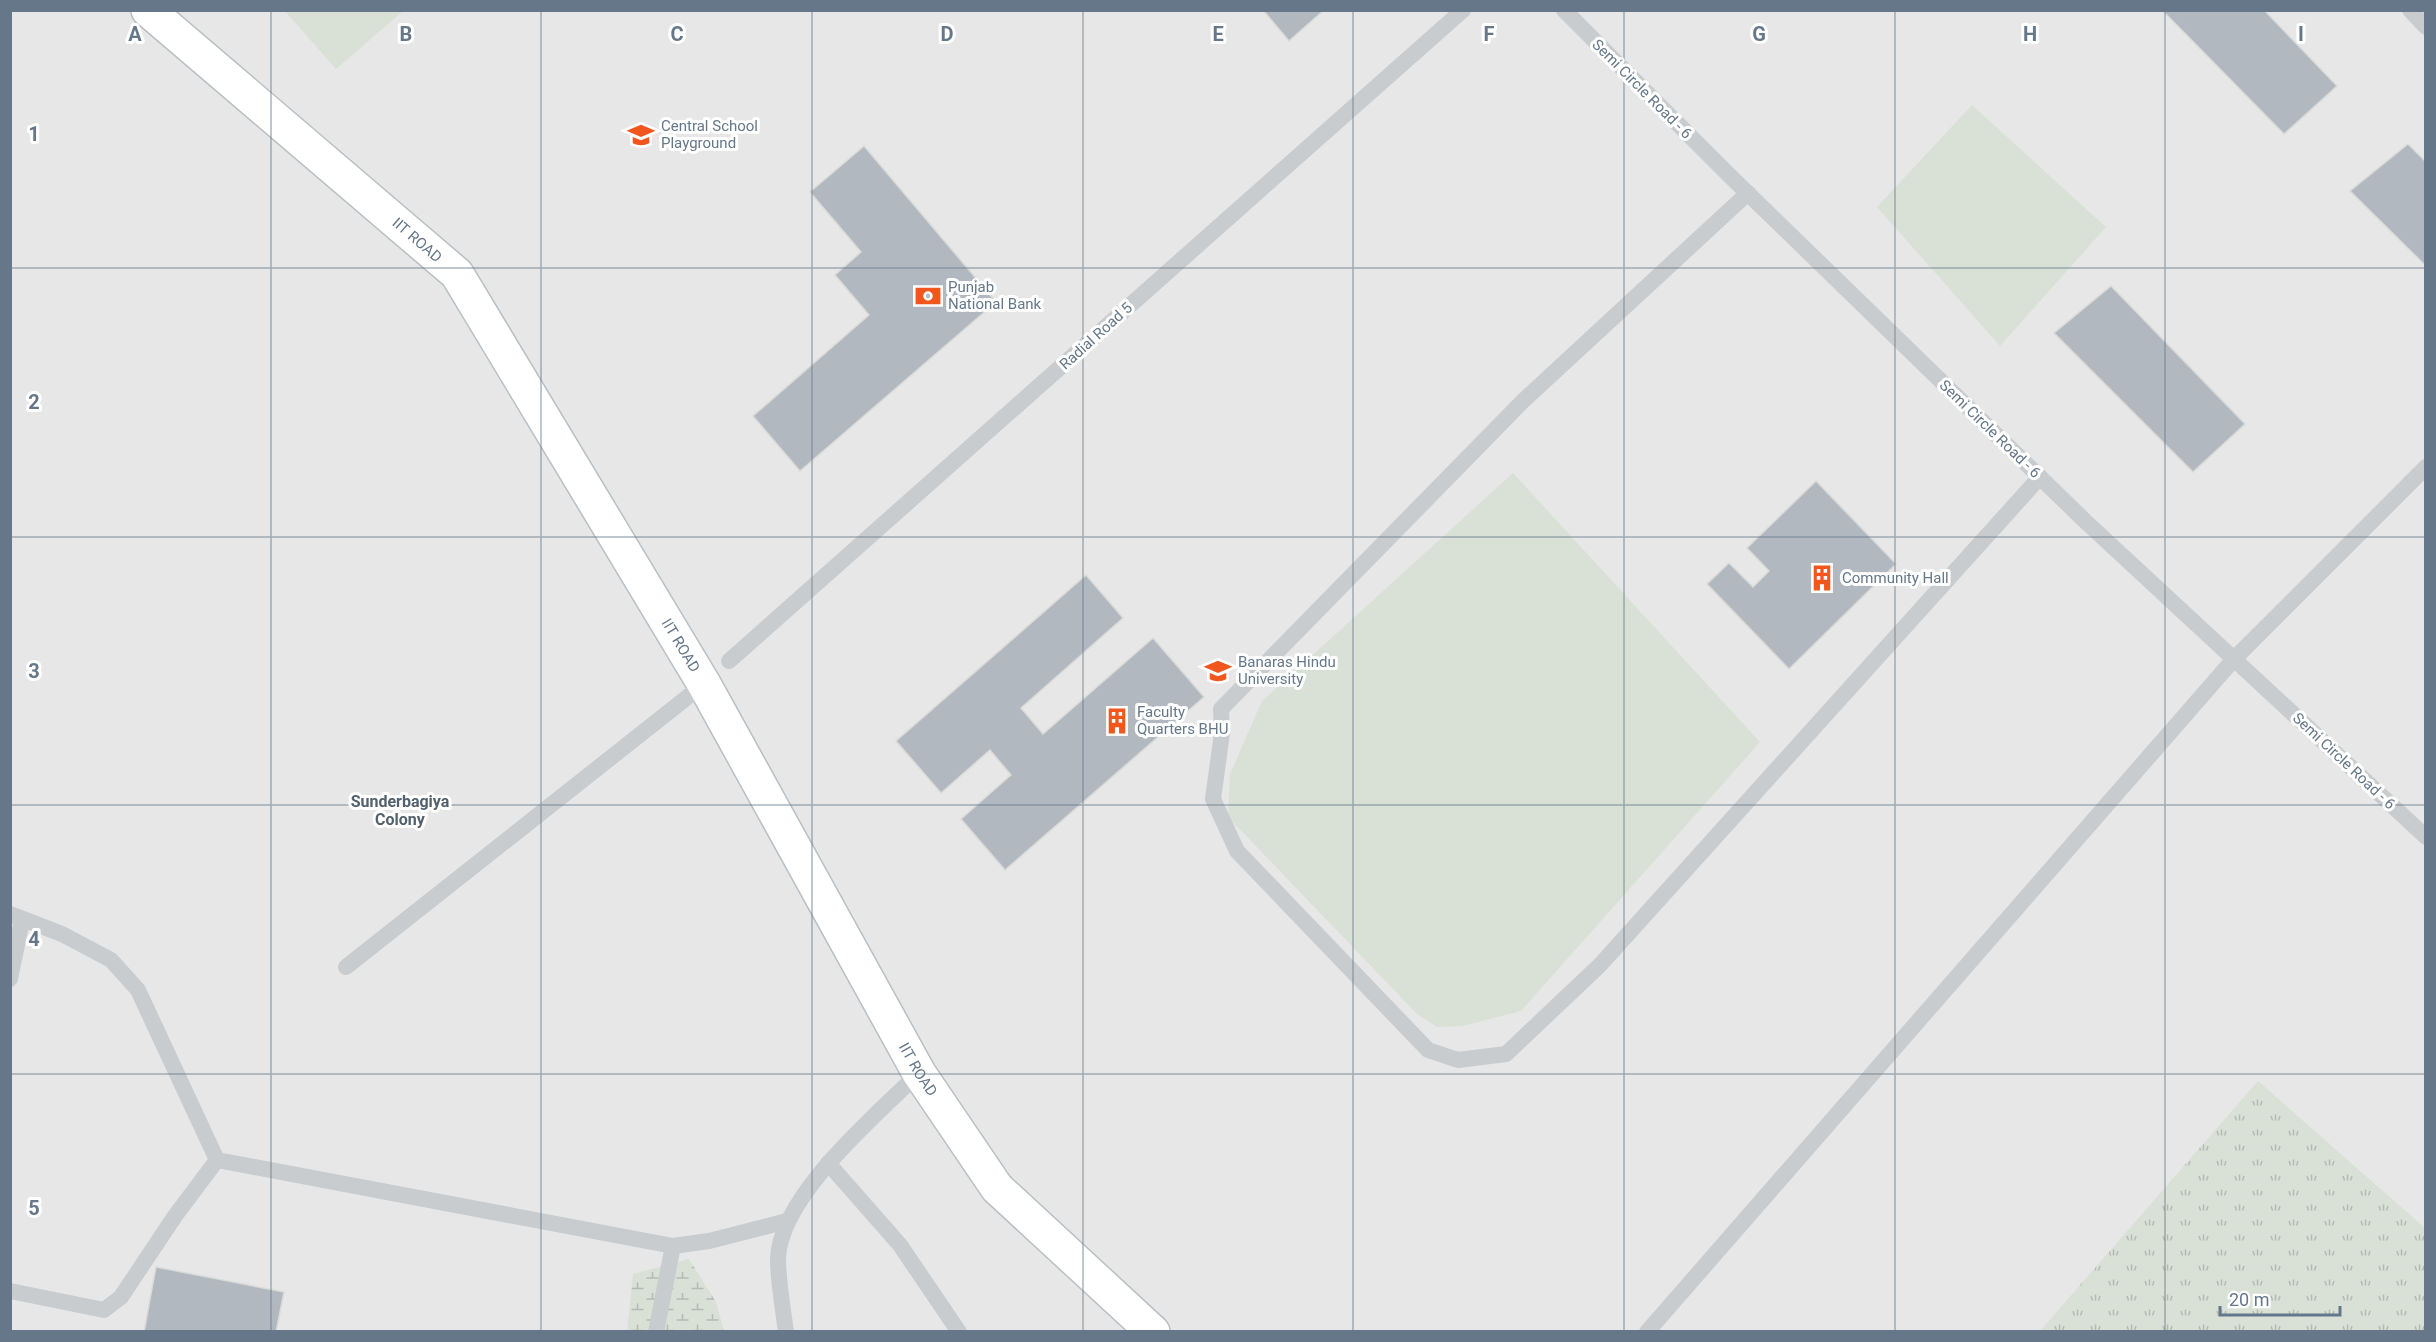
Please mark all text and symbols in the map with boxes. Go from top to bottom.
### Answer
text: A [128,22,142,46]
text: B [400,22,412,46]
text: C [670,22,684,46]
text: D [941,22,954,46]
text: E [1212,22,1224,46]
text: F [1484,22,1495,46]
text: G [1752,22,1766,46]
text: H [2023,22,2037,46]
text: I [2298,22,2304,46]
street label: Semi Circle Road - 6 [1588,35,1696,143]
place label: Central School Playground [661,117,758,152]
school or university icon: Central School Playground [626,120,656,150]
text: 1 [28,122,40,146]
street label: IIT ROAD [389,214,446,266]
place label: Punjab National Bank [948,278,1042,313]
bank icon: Punjab National Bank [913,281,943,311]
street label: Radial Road 5 [1056,299,1136,373]
street label: Semi Circle Road - 6 [1936,376,2044,482]
text: 2 [28,390,40,414]
building icon: Community Hall [1807,563,1837,593]
place label: Community Hall [1842,569,1949,587]
street label: IIT ROAD [658,615,704,675]
place label: Banaras Hindu University [1238,653,1336,688]
school or university icon: Banaras Hindu University [1203,656,1233,686]
text: 3 [28,659,40,683]
place label: Faculty Quarters BHU [1137,703,1228,738]
building icon: Faculty Quarters BHU [1102,706,1132,736]
street label: Semi Circle Road - 6 [2289,709,2399,813]
district label: Sunderbagiya Colony [351,792,450,829]
text: 4 [28,927,40,951]
street label: IIT ROAD [895,1040,941,1100]
text: 5 [28,1196,40,1220]
scale bar [2220,1279,2340,1317]
text: 20 m [2229,1289,2269,1310]

